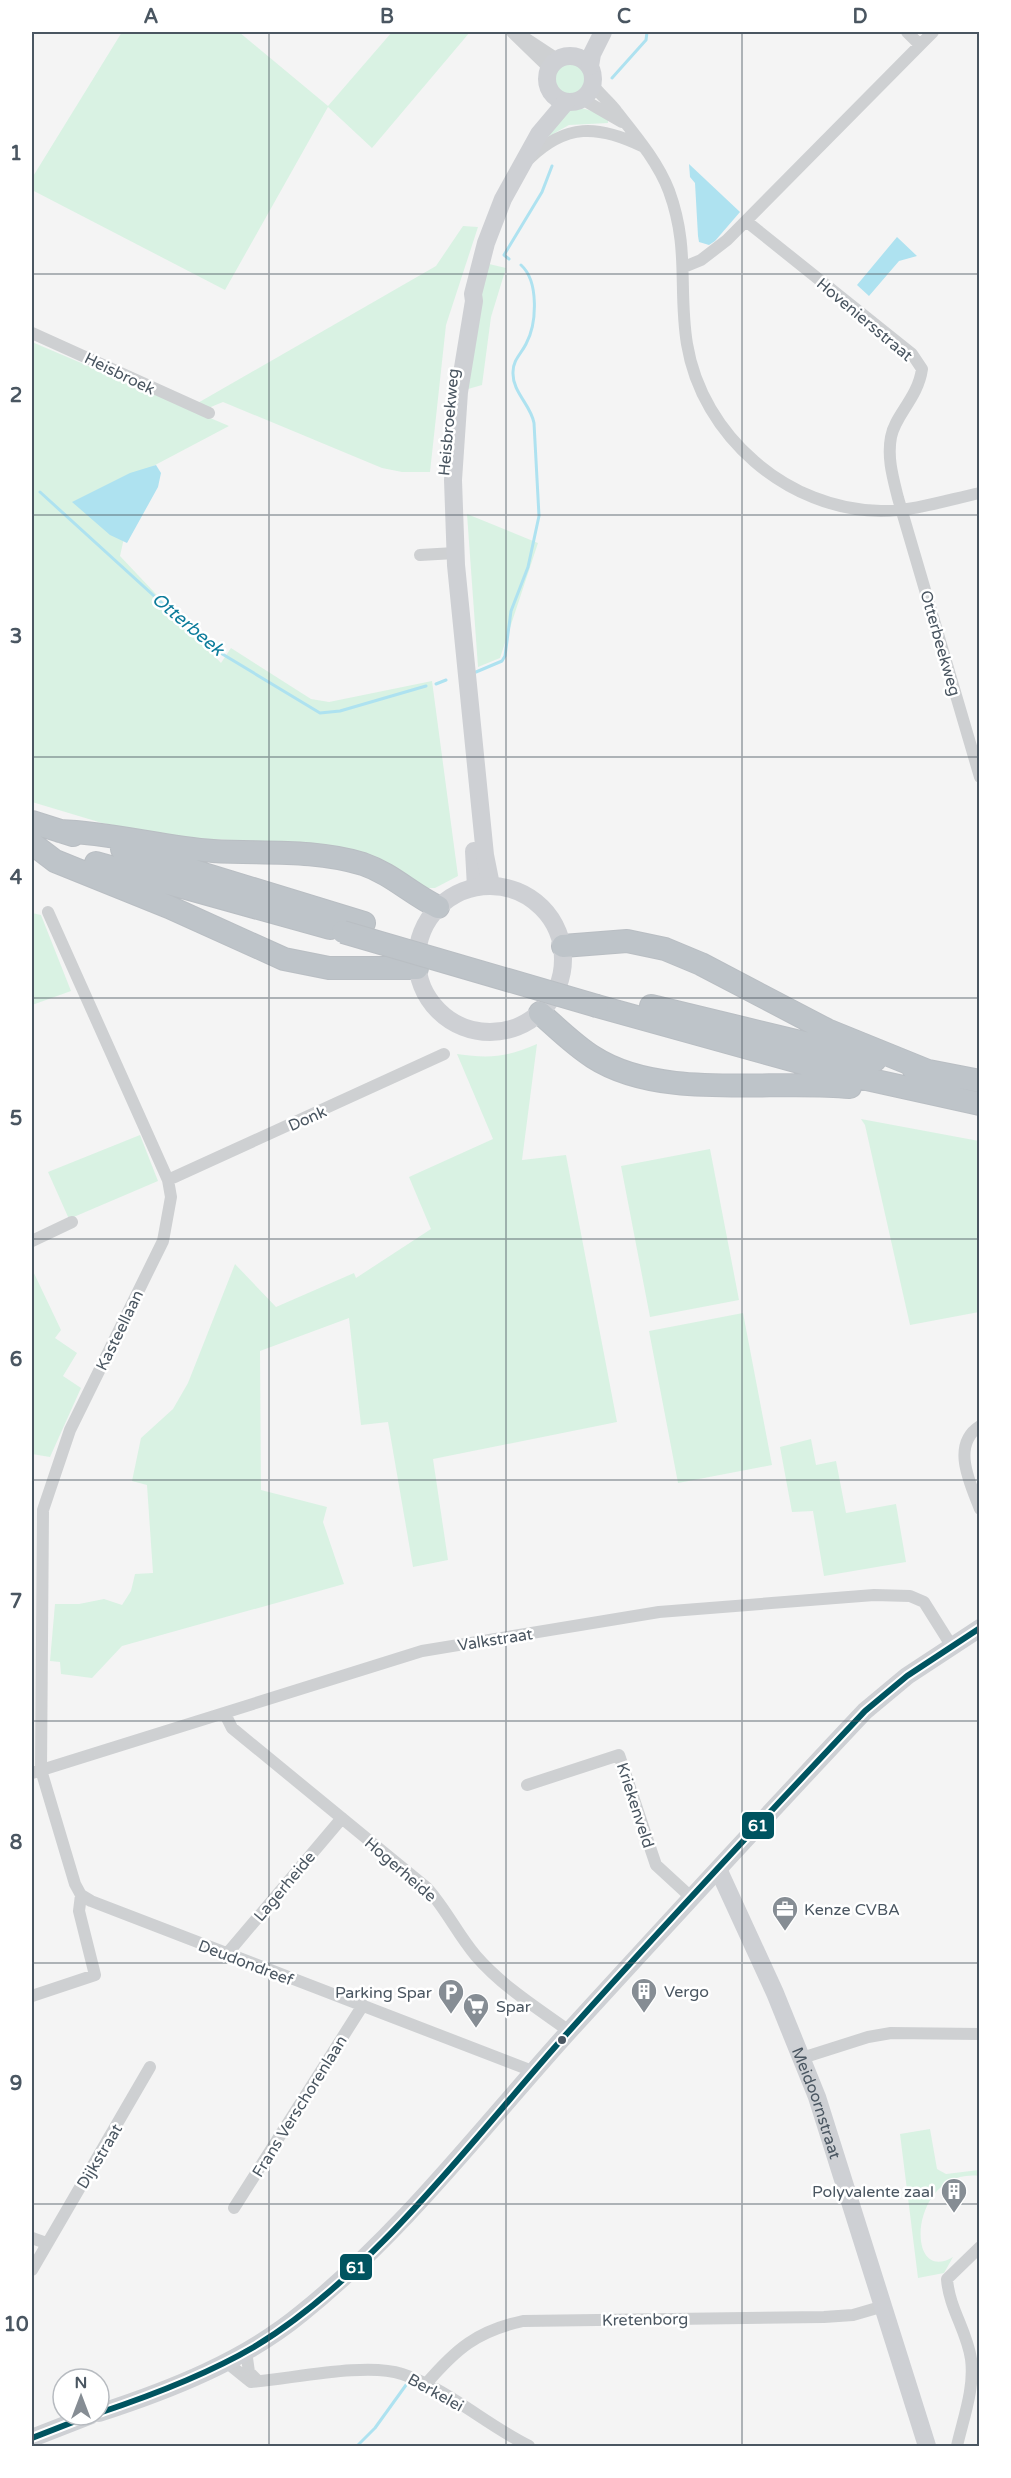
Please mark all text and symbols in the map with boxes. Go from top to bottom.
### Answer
text: A [144,5,159,29]
text: B [380,5,394,29]
text: C [617,5,631,29]
text: D [852,5,868,29]
text: 1 [10,142,22,166]
street label: Hoveniersstraat [812,274,916,366]
street label: Heisbroek [81,348,158,400]
street label: Heisbroekweg [434,368,464,477]
text: 2 [10,384,22,408]
water label: Otterbeek [148,588,229,661]
street label: Otterbeekweg [915,588,965,698]
text: 3 [10,625,22,649]
text: 4 [10,866,23,890]
street label: Donk [285,1102,330,1136]
text: 5 [10,1107,22,1131]
street label: Kasteellaan [92,1287,148,1374]
text: 6 [10,1348,22,1372]
text: 7 [10,1590,22,1614]
street label: Valkstraat [456,1624,534,1656]
street label: Kriekenveld [612,1760,658,1851]
line badge: 61 [741,1811,775,1840]
text: 61 [748,1816,768,1836]
text: 8 [10,1831,22,1855]
street label: Hogerheide [360,1833,440,1906]
street label: Lagerheide [250,1847,320,1926]
office icon: Kenze CVBA [770,1894,800,1932]
place label: Kenze CVBA [804,1900,900,1920]
street label: Deudondreef [195,1936,297,1991]
building icon: Vergo [629,1976,659,2014]
parking icon: Parking Spar [436,1977,466,2015]
place label: Vergo [664,1982,709,2002]
place label: Parking Spar [335,1983,433,2003]
supermarket icon: Spar [461,1991,491,2029]
place label: Spar [496,1997,532,2017]
street label: Frans Verschorenlaan [248,2032,352,2181]
unlabelled marker [556,2034,568,2046]
street label: Meidoornstraat [787,2044,845,2162]
text: 9 [10,2072,22,2096]
street label: Dijkstraat [73,2120,127,2193]
building icon: Polyvalente zaal [939,2176,969,2214]
place label: Polyvalente zaal [812,2182,934,2202]
line badge: 61 [339,2253,373,2281]
text: 61 [346,2258,366,2278]
street label: Kretenborg [602,2309,688,2331]
text: 10 [3,2313,29,2337]
north arrow [51,2367,111,2427]
street label: Berkelei [404,2369,467,2416]
text: N [75,2373,87,2393]

